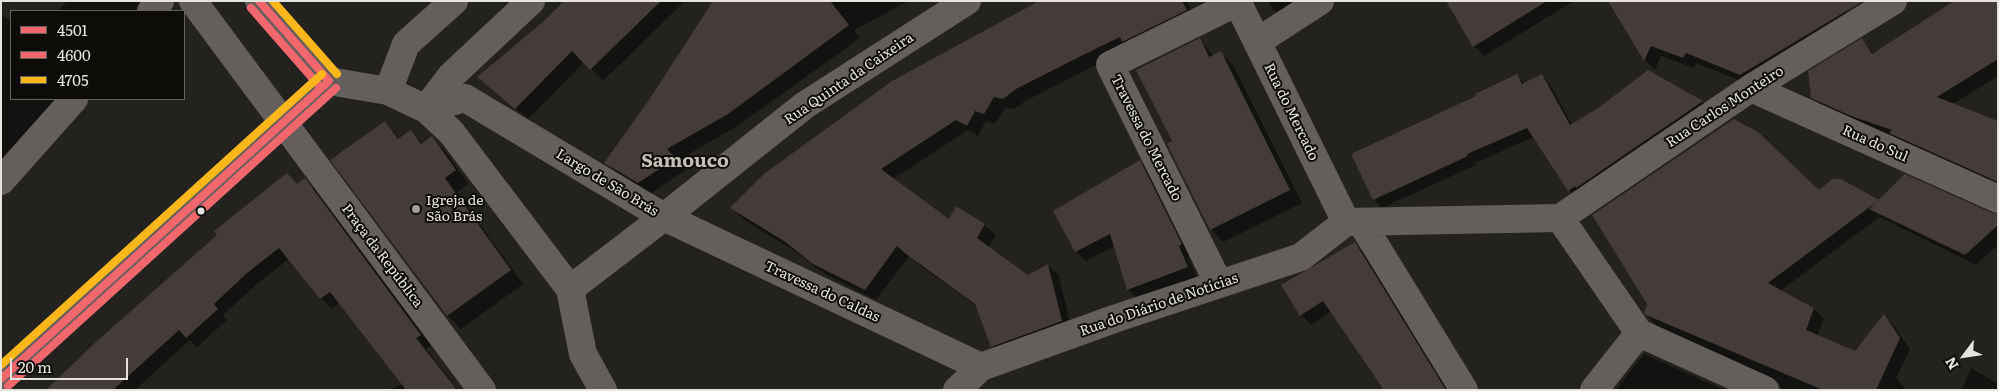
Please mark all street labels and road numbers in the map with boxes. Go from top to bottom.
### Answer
street label: Rua Quinta da Caixeira [781,29,917,129]
street label: Rua do Mercado [1260,60,1322,164]
street label: Rua Carlos Monteiro [1663,63,1787,151]
street label: Travessa do Mercado [1107,72,1185,204]
street label: Rua do Sul [1840,122,1910,166]
street label: Largo de São Brás [553,146,661,220]
street label: Praça da República [338,201,426,311]
street label: Travessa do Caldas [762,258,882,326]
street label: Rua do Diário de Notícias [1078,270,1240,340]

